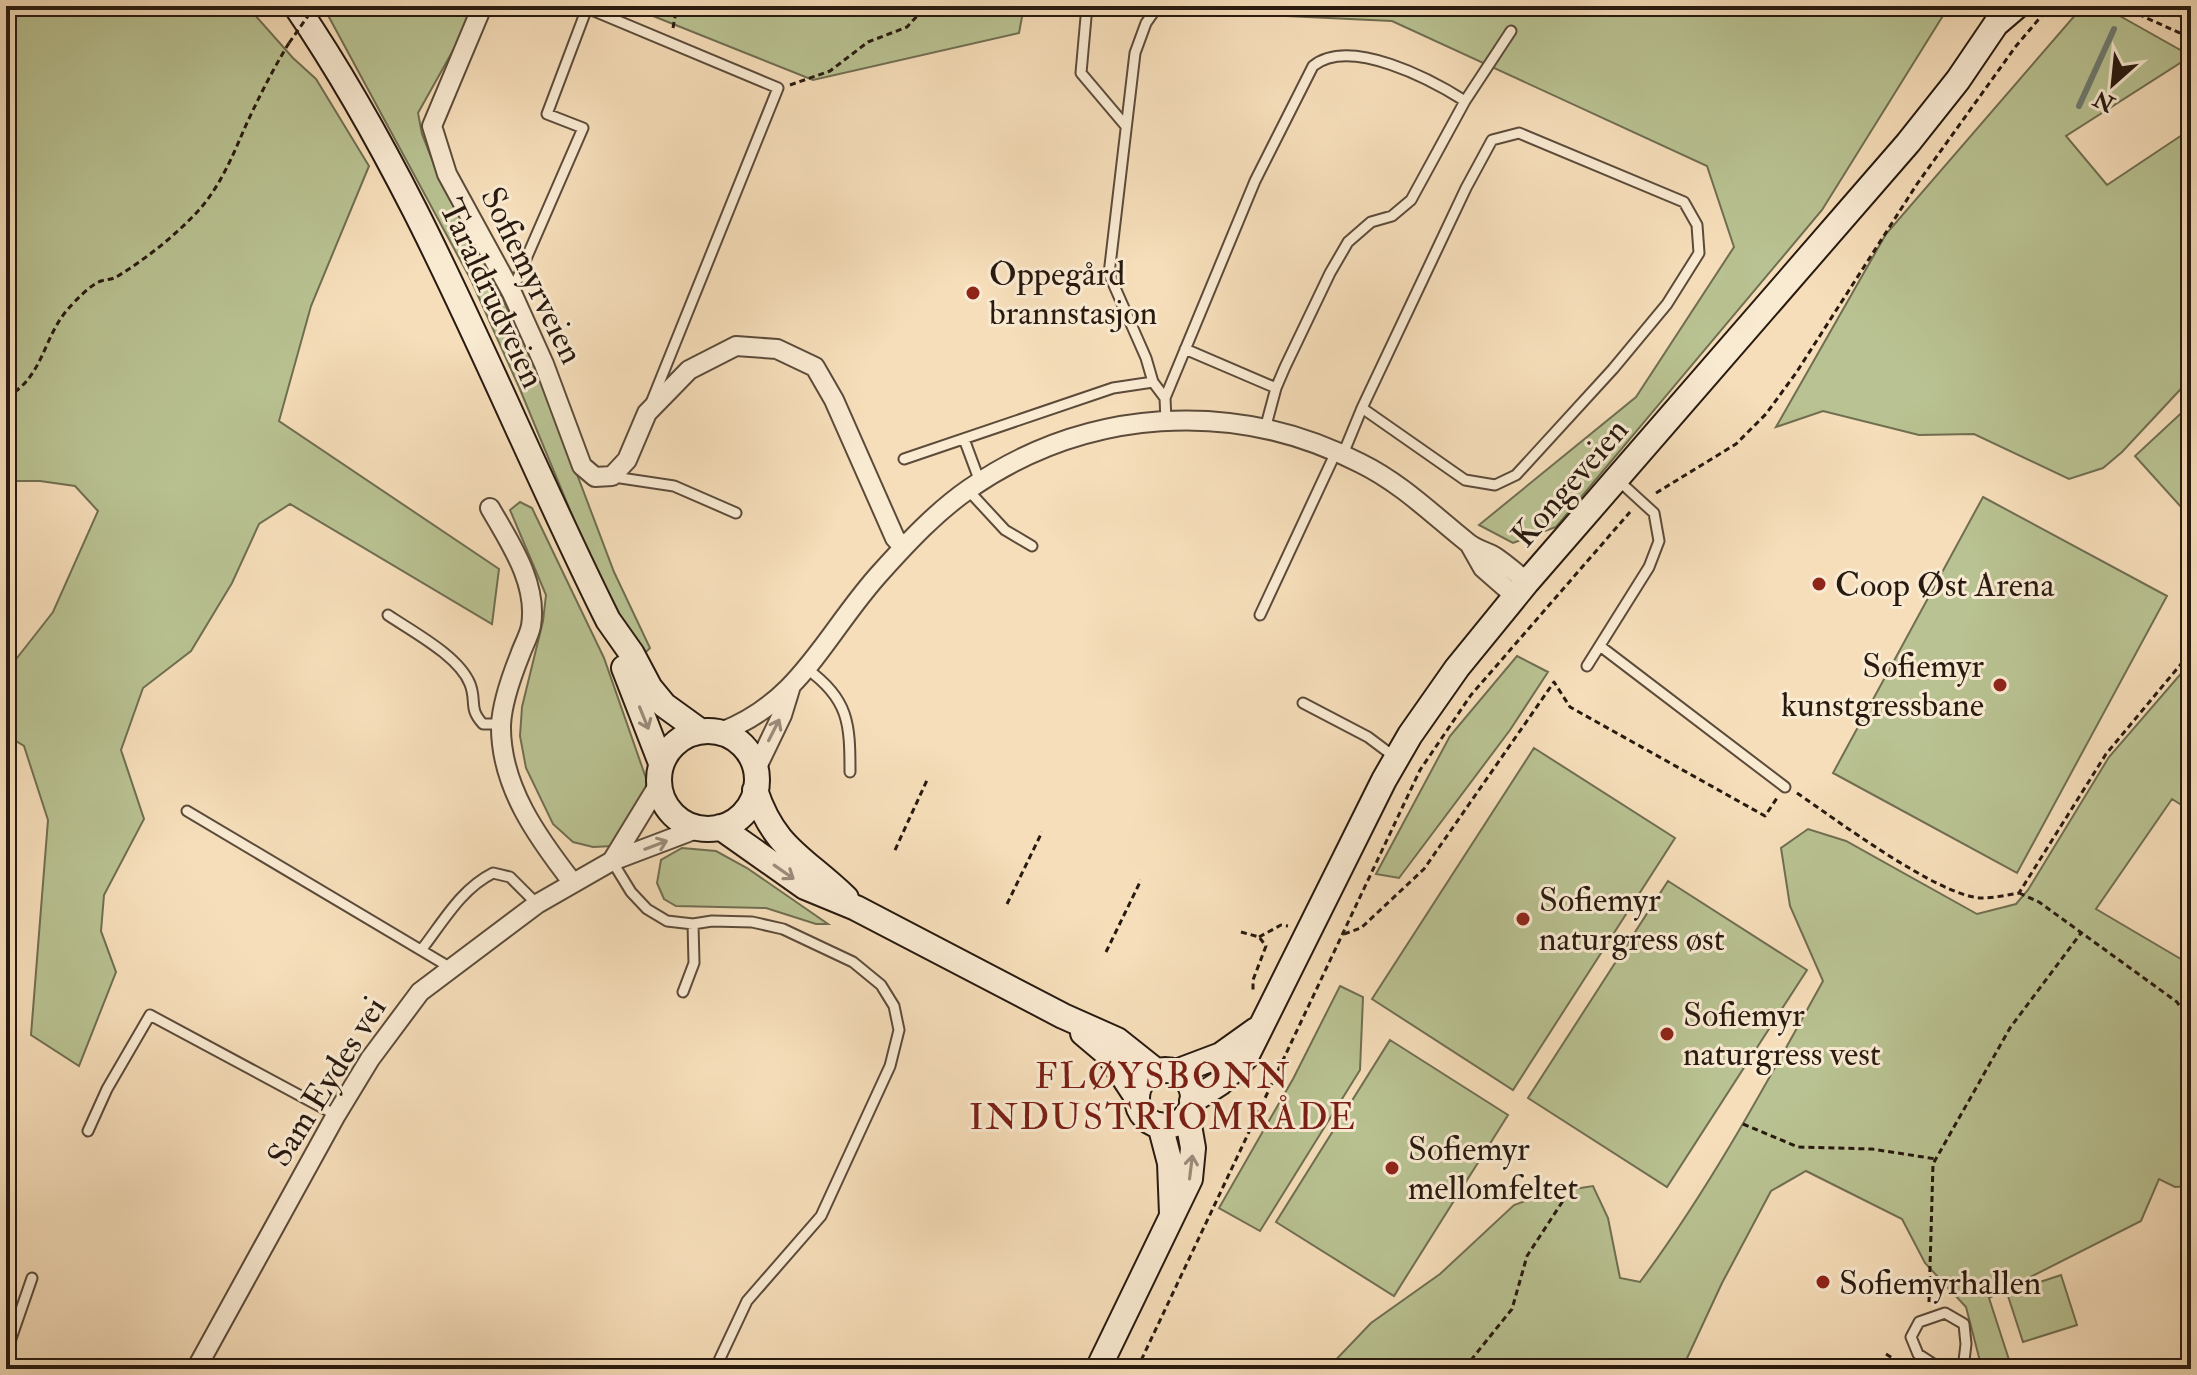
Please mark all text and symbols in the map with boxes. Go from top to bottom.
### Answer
north arrow [2073,44,2153,124]
text: N [2089,84,2120,118]
street label: Sofiemyrveien [470,180,593,371]
street label: Taraldrudveien [429,192,554,395]
place label: Oppegård brannstasjon [989,253,1157,335]
marker: Oppegård brannstasjon [964,284,982,302]
street label: Kongeveien [1502,410,1638,556]
place label: Coop Øst Arena [1835,564,2055,607]
marker: Coop Øst Arena [1810,575,1828,593]
place label: Sofiemyr kunstgressbane [1781,645,1984,727]
marker: Sofiemyr kunstgressbane [1991,676,2009,694]
one-way arrow [638,705,652,730]
one-way arrow [767,718,783,742]
one-way arrow [643,837,668,851]
one-way arrow [772,864,794,880]
place label: Sofiemyr naturgress øst [1539,879,1725,961]
marker: Sofiemyr naturgress øst [1514,910,1532,928]
street label: Sam Eydes vei [258,989,396,1175]
place label: Sofiemyr naturgress vest [1683,994,1881,1076]
marker: Sofiemyr naturgress vest [1658,1025,1676,1043]
district label: FLØYSBONN INDUSTRIOMRÅDE [969,1054,1357,1140]
place label: Sofiemyr mellomfeltet [1408,1128,1578,1210]
one-way arrow [1184,1155,1199,1180]
marker: Sofiemyr mellomfeltet [1383,1159,1401,1177]
place label: Sofiemyrhallen [1839,1262,2041,1305]
marker: Sofiemyrhallen [1814,1273,1832,1291]

